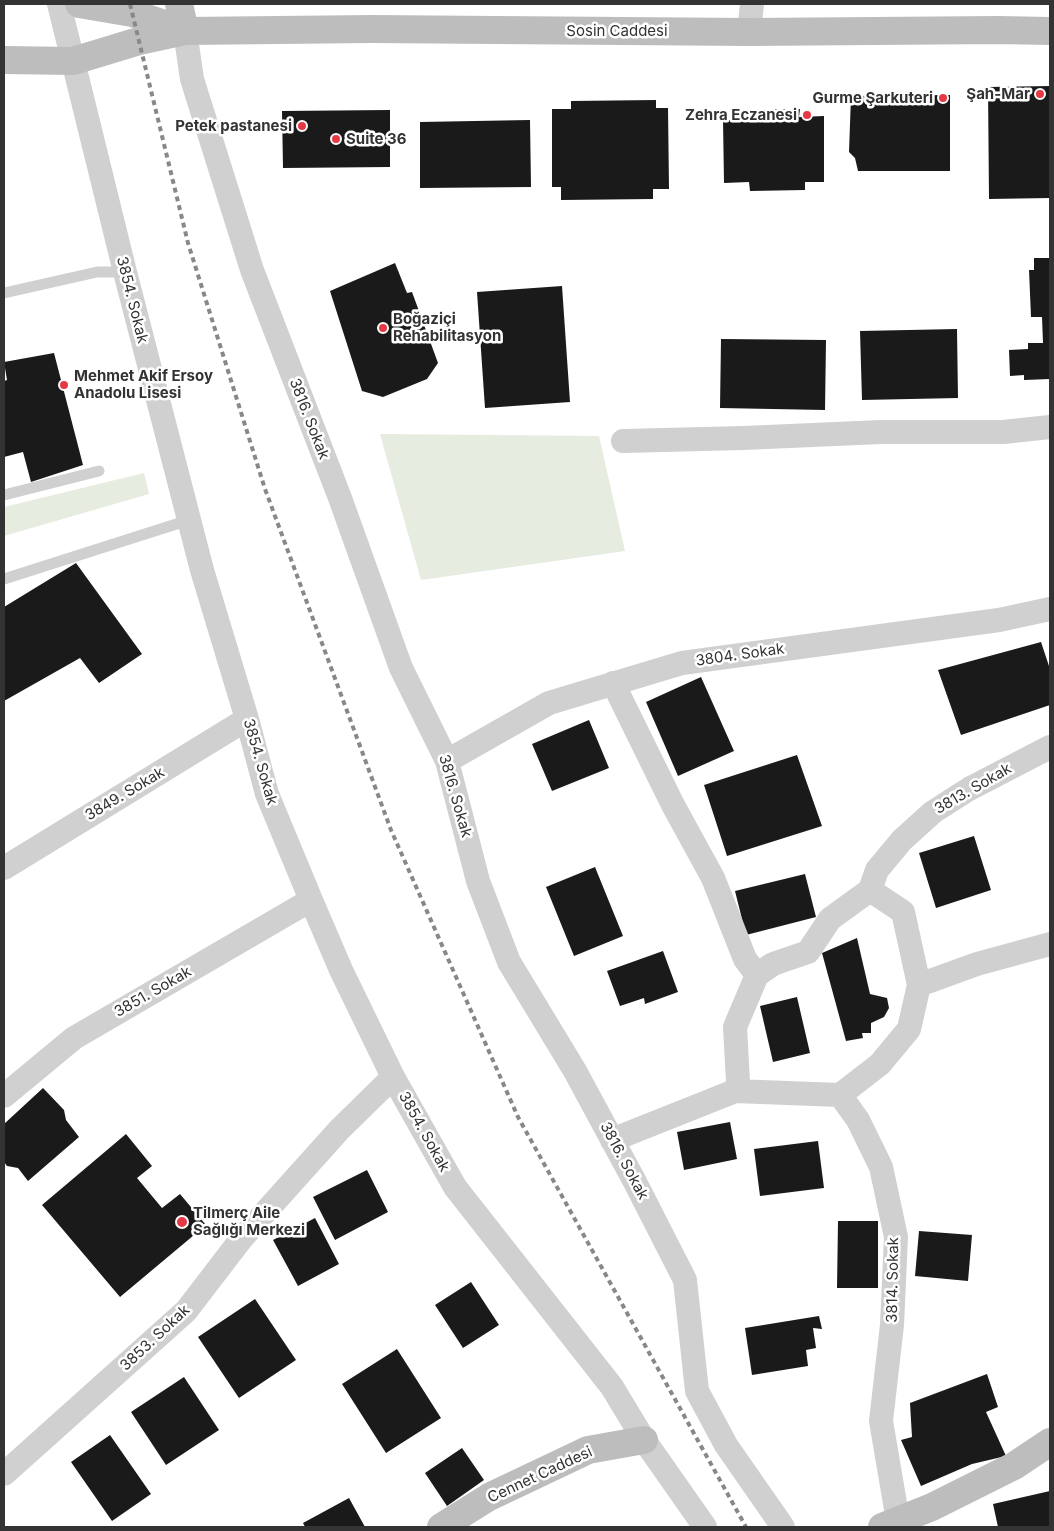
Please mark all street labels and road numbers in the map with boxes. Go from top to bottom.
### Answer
street label: Sosin Caddesi [566,22,668,40]
street label: 3854. Sokak [113,255,151,345]
street label: 3816. Sokak [285,376,333,462]
street label: 3804. Sokak [695,640,785,670]
street label: 3854. Sokak [239,717,281,807]
street label: 3816. Sokak [435,752,475,840]
street label: 3813. Sokak [931,760,1015,818]
street label: 3849. Sokak [82,763,168,825]
street label: 3851. Sokak [111,963,195,1021]
street label: 3854. Sokak [395,1089,453,1175]
street label: 3816. Sokak [596,1119,652,1203]
street label: 3814. Sokak [883,1237,903,1323]
street label: 3853. Sokak [116,1301,194,1375]
street label: Cennet Caddesi [485,1443,595,1507]

